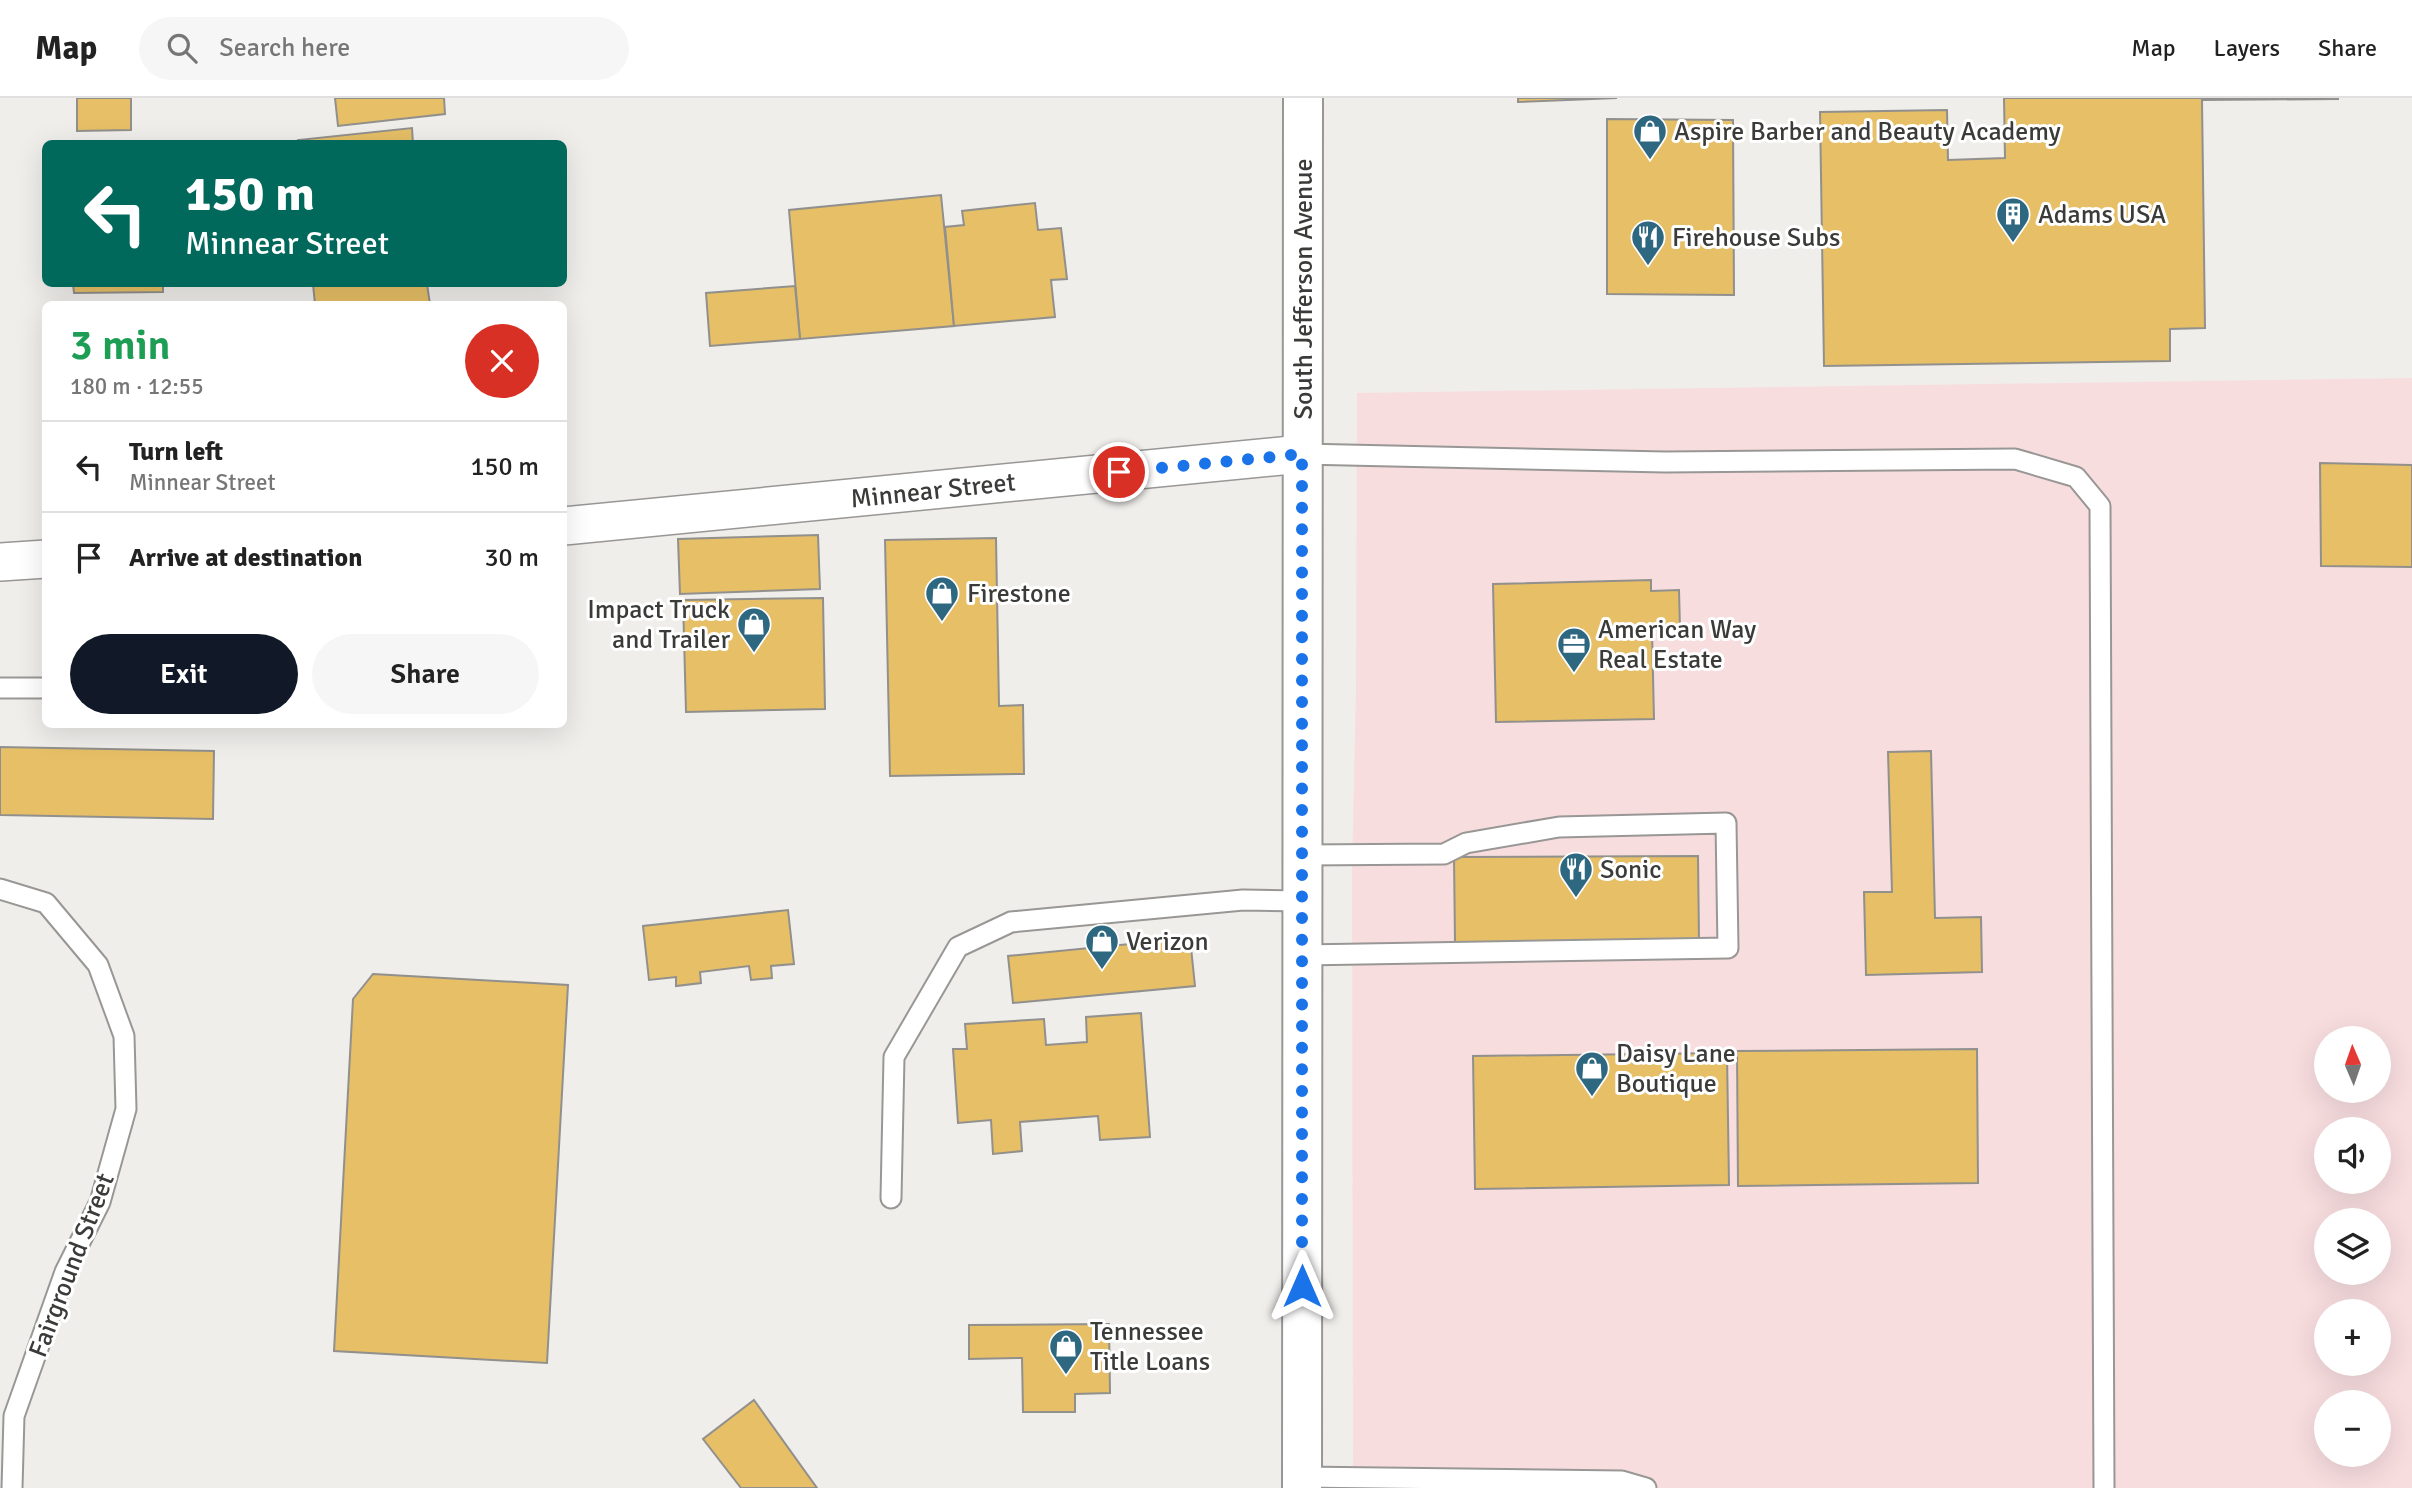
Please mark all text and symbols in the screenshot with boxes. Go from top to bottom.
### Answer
search box [139,17,629,80]
text: Map [35,28,97,69]
icon: search [163,29,201,67]
text: Search here [219,32,350,64]
text: Map [2131,33,2176,63]
text: Layers [2214,33,2280,63]
text: Share [2318,33,2377,63]
shop icon: Aspire Barber and Beauty Academy [1631,112,1669,161]
place label: Aspire Barber and Beauty Academy [1674,116,2061,148]
street label: South Jefferson Avenue [1288,159,1320,419]
text: 150 m [185,164,315,224]
icon: left [70,168,161,259]
building icon: Adams USA [1994,195,2032,244]
place label: Adams USA [2038,199,2166,231]
restaurant icon: Firehouse Subs [1629,218,1667,267]
place label: Firehouse Subs [1672,222,1840,254]
text: Minnear Street [185,224,389,263]
text: 3 min [70,320,171,371]
button: close [465,324,539,398]
text: 180 m · 12:55 [70,372,204,401]
text: Turn left [129,436,223,468]
pin [1089,442,1149,502]
icon: left [70,448,108,486]
text: 150 m [470,451,539,483]
icon: arrive [1100,453,1138,491]
street label: Minnear Street [849,466,1017,516]
text: Minnear Street [129,468,276,497]
icon: arrive [70,539,108,577]
text: Arrive at destination [129,542,362,574]
text: 30 m [484,542,539,574]
shop icon: Firestone [923,574,961,623]
place label: Firestone [967,578,1071,610]
place label: Impact Truck and Trailer [587,594,730,656]
shop icon: Impact Truck and Trailer [735,605,773,654]
place label: American Way Real Estate [1598,614,1756,676]
office icon: American Way Real Estate [1555,625,1593,674]
button: Exit [70,634,298,714]
button: Share [312,634,539,714]
restaurant icon: Sonic [1557,850,1595,899]
place label: Sonic [1600,854,1661,886]
shop icon: Verizon [1083,922,1121,971]
place label: Verizon [1126,926,1209,958]
north arrow [2314,1026,2390,1102]
map controls [2314,1026,2391,1467]
place label: Daisy Lane Boutique [1616,1038,1736,1100]
shop icon: Daisy Lane Boutique [1573,1049,1611,1098]
button: sound [2314,1117,2391,1194]
street label: Fairground Street [22,1169,122,1362]
button: layers [2314,1208,2391,1285]
position arrow [1265,1249,1339,1323]
button: + [2314,1299,2391,1376]
place label: Tennessee Title Loans [1090,1316,1210,1378]
shop icon: Tennessee Title Loans [1047,1327,1085,1376]
button: − [2314,1390,2391,1467]

